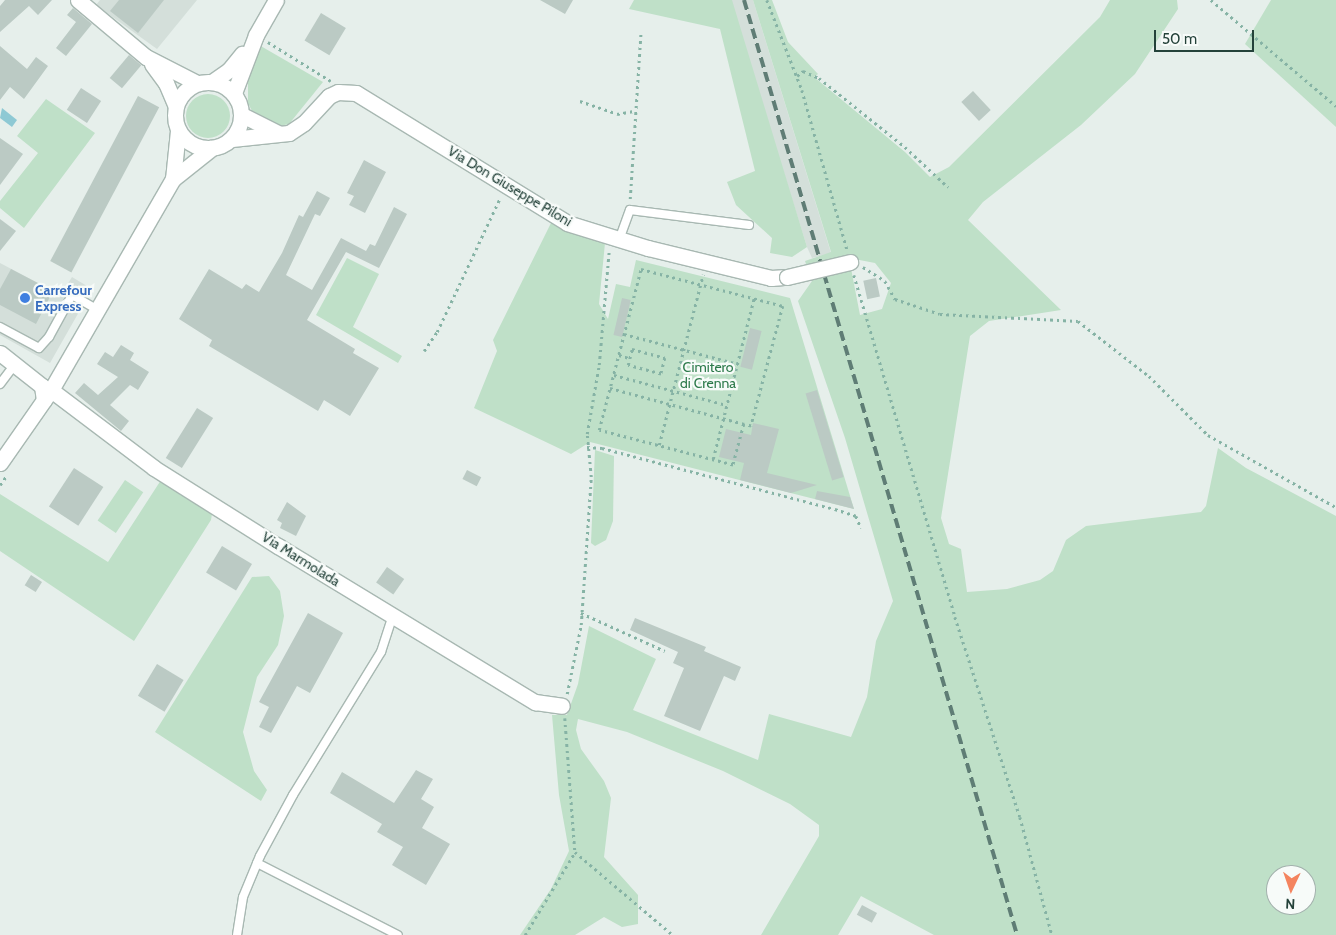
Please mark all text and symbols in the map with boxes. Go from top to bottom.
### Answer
scale bar [1156,20,1256,52]
text: 50 m [1162,30,1197,48]
street label: Via Don Giuseppe Piloni [445,142,575,230]
place label: Carrefour Express [35,282,92,314]
marker: Carrefour Express [19,292,31,304]
park label: Cimitero di Crenna [680,359,736,392]
street label: Via Marmolada [259,528,343,590]
north arrow [1266,865,1316,915]
text: N [1285,895,1296,913]

